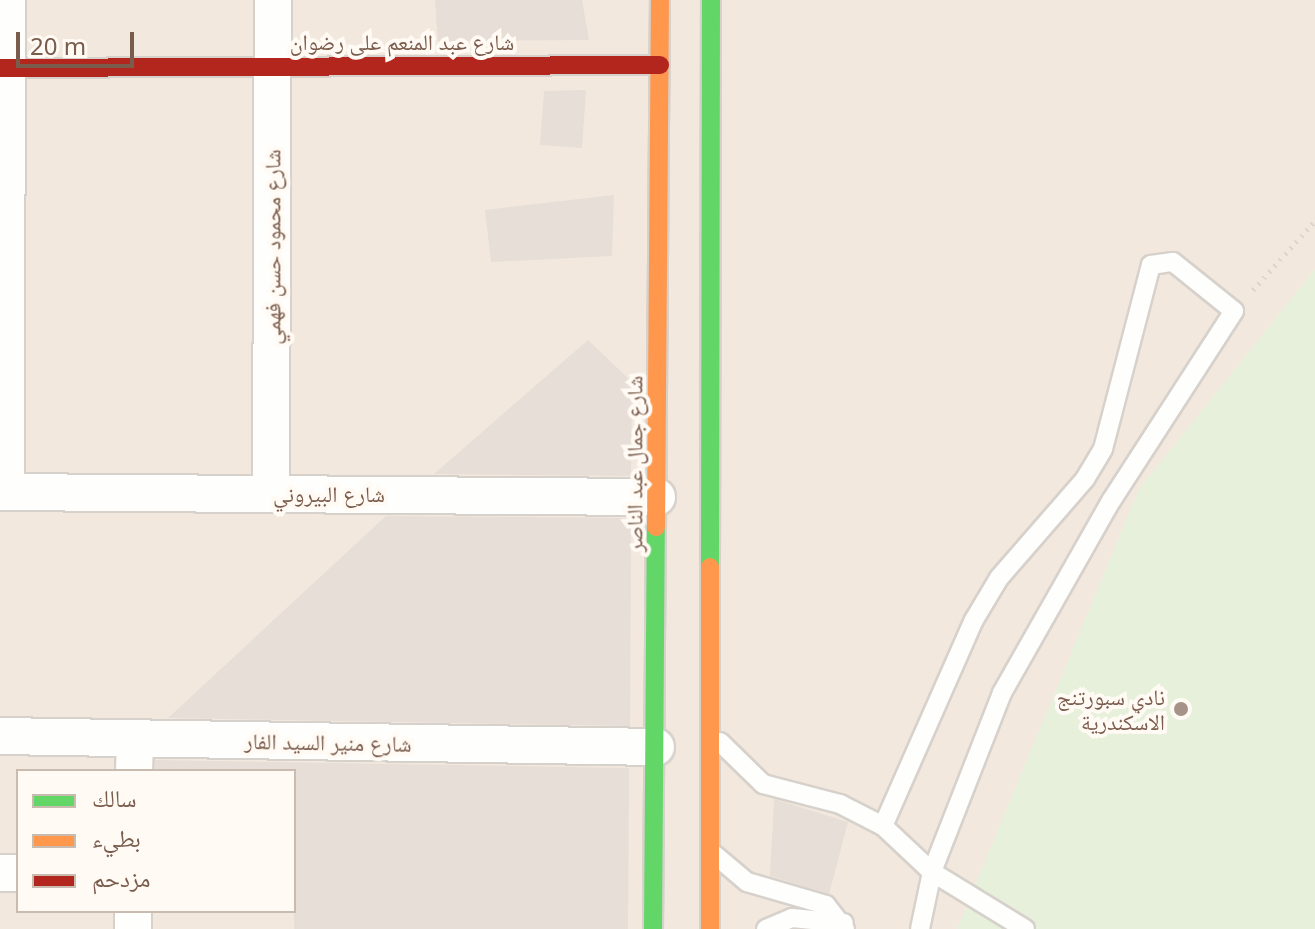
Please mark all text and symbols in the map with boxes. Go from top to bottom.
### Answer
scale bar [20,16,138,66]
text: 20 m [30,29,86,62]
street label: شارع عبد المنعم على رضوان [290,29,514,55]
street label: شارع محمود حسن فهمي [259,149,285,345]
street label: شارع جمال عبد الناصر [621,376,647,552]
street label: شارع البيروني [273,481,385,507]
place label: نادي سبورتنج الاسكندرية [1057,683,1165,734]
marker: نادي سبورتنج الاسكندرية [1172,700,1190,718]
street label: شارع منير السيد الفار [244,727,412,757]
legend [16,769,296,913]
text: سالك [92,781,137,814]
text: بطيء [92,821,141,854]
text: مزدحم [92,861,151,894]

